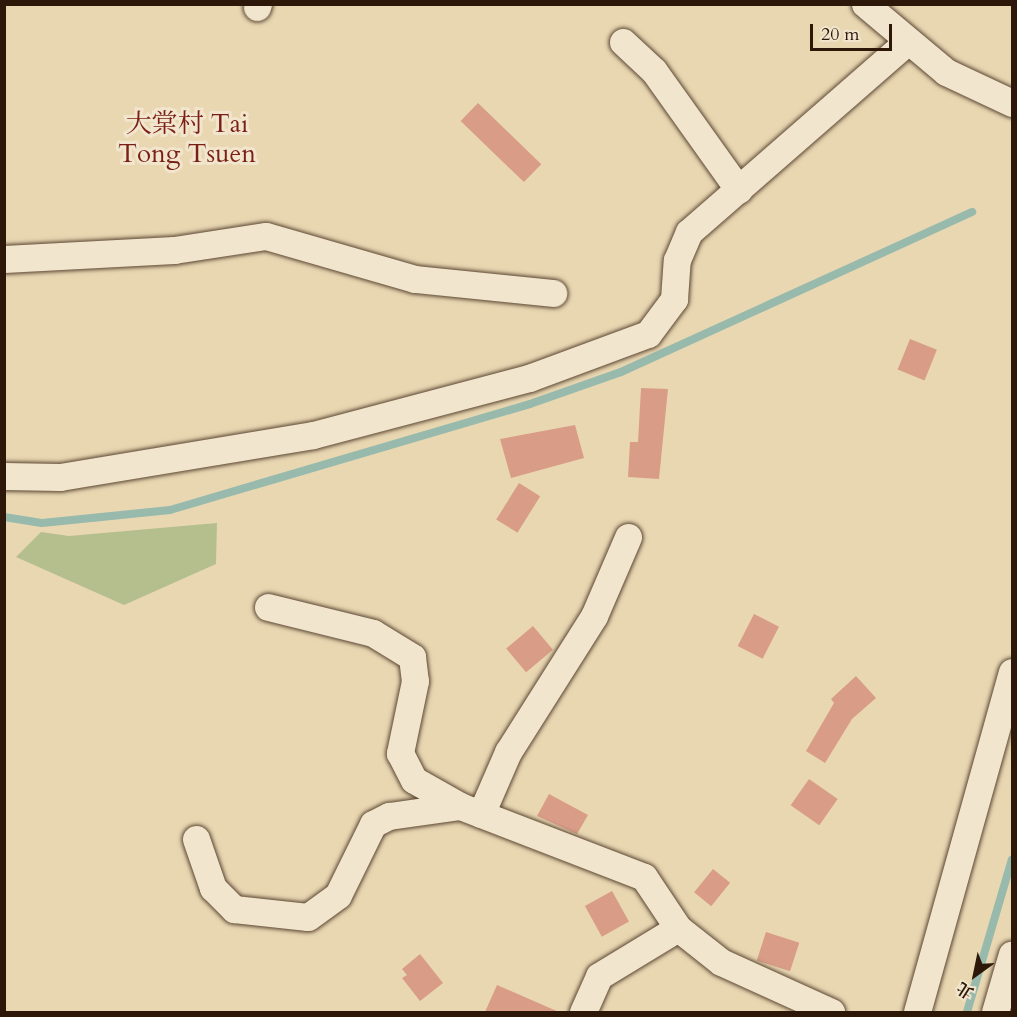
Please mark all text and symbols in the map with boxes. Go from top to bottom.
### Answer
scale bar [813,12,896,50]
text: 20 m [821,22,860,47]
district label: 大棠村 Tai Tong Tsuen [110,108,264,170]
north arrow [945,945,1005,1005]
text: 北 [952,977,978,1004]

